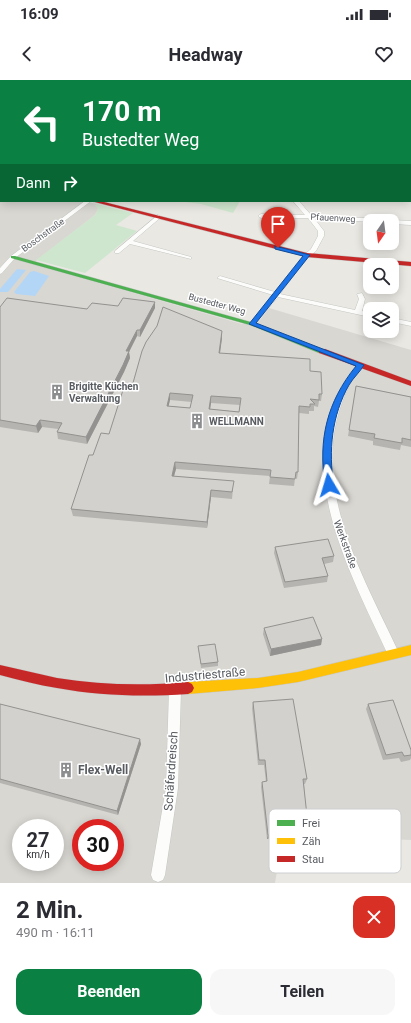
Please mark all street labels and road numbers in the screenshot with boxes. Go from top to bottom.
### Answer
street label: Pfauenweg [310,212,356,224]
street label: Boschstraße [20,216,67,254]
street label: Bustedter Weg [187,292,247,316]
street label: Werkstraße [332,518,359,570]
street label: Industriestraße [164,665,246,685]
street label: Schäferdreisch [161,731,181,811]

